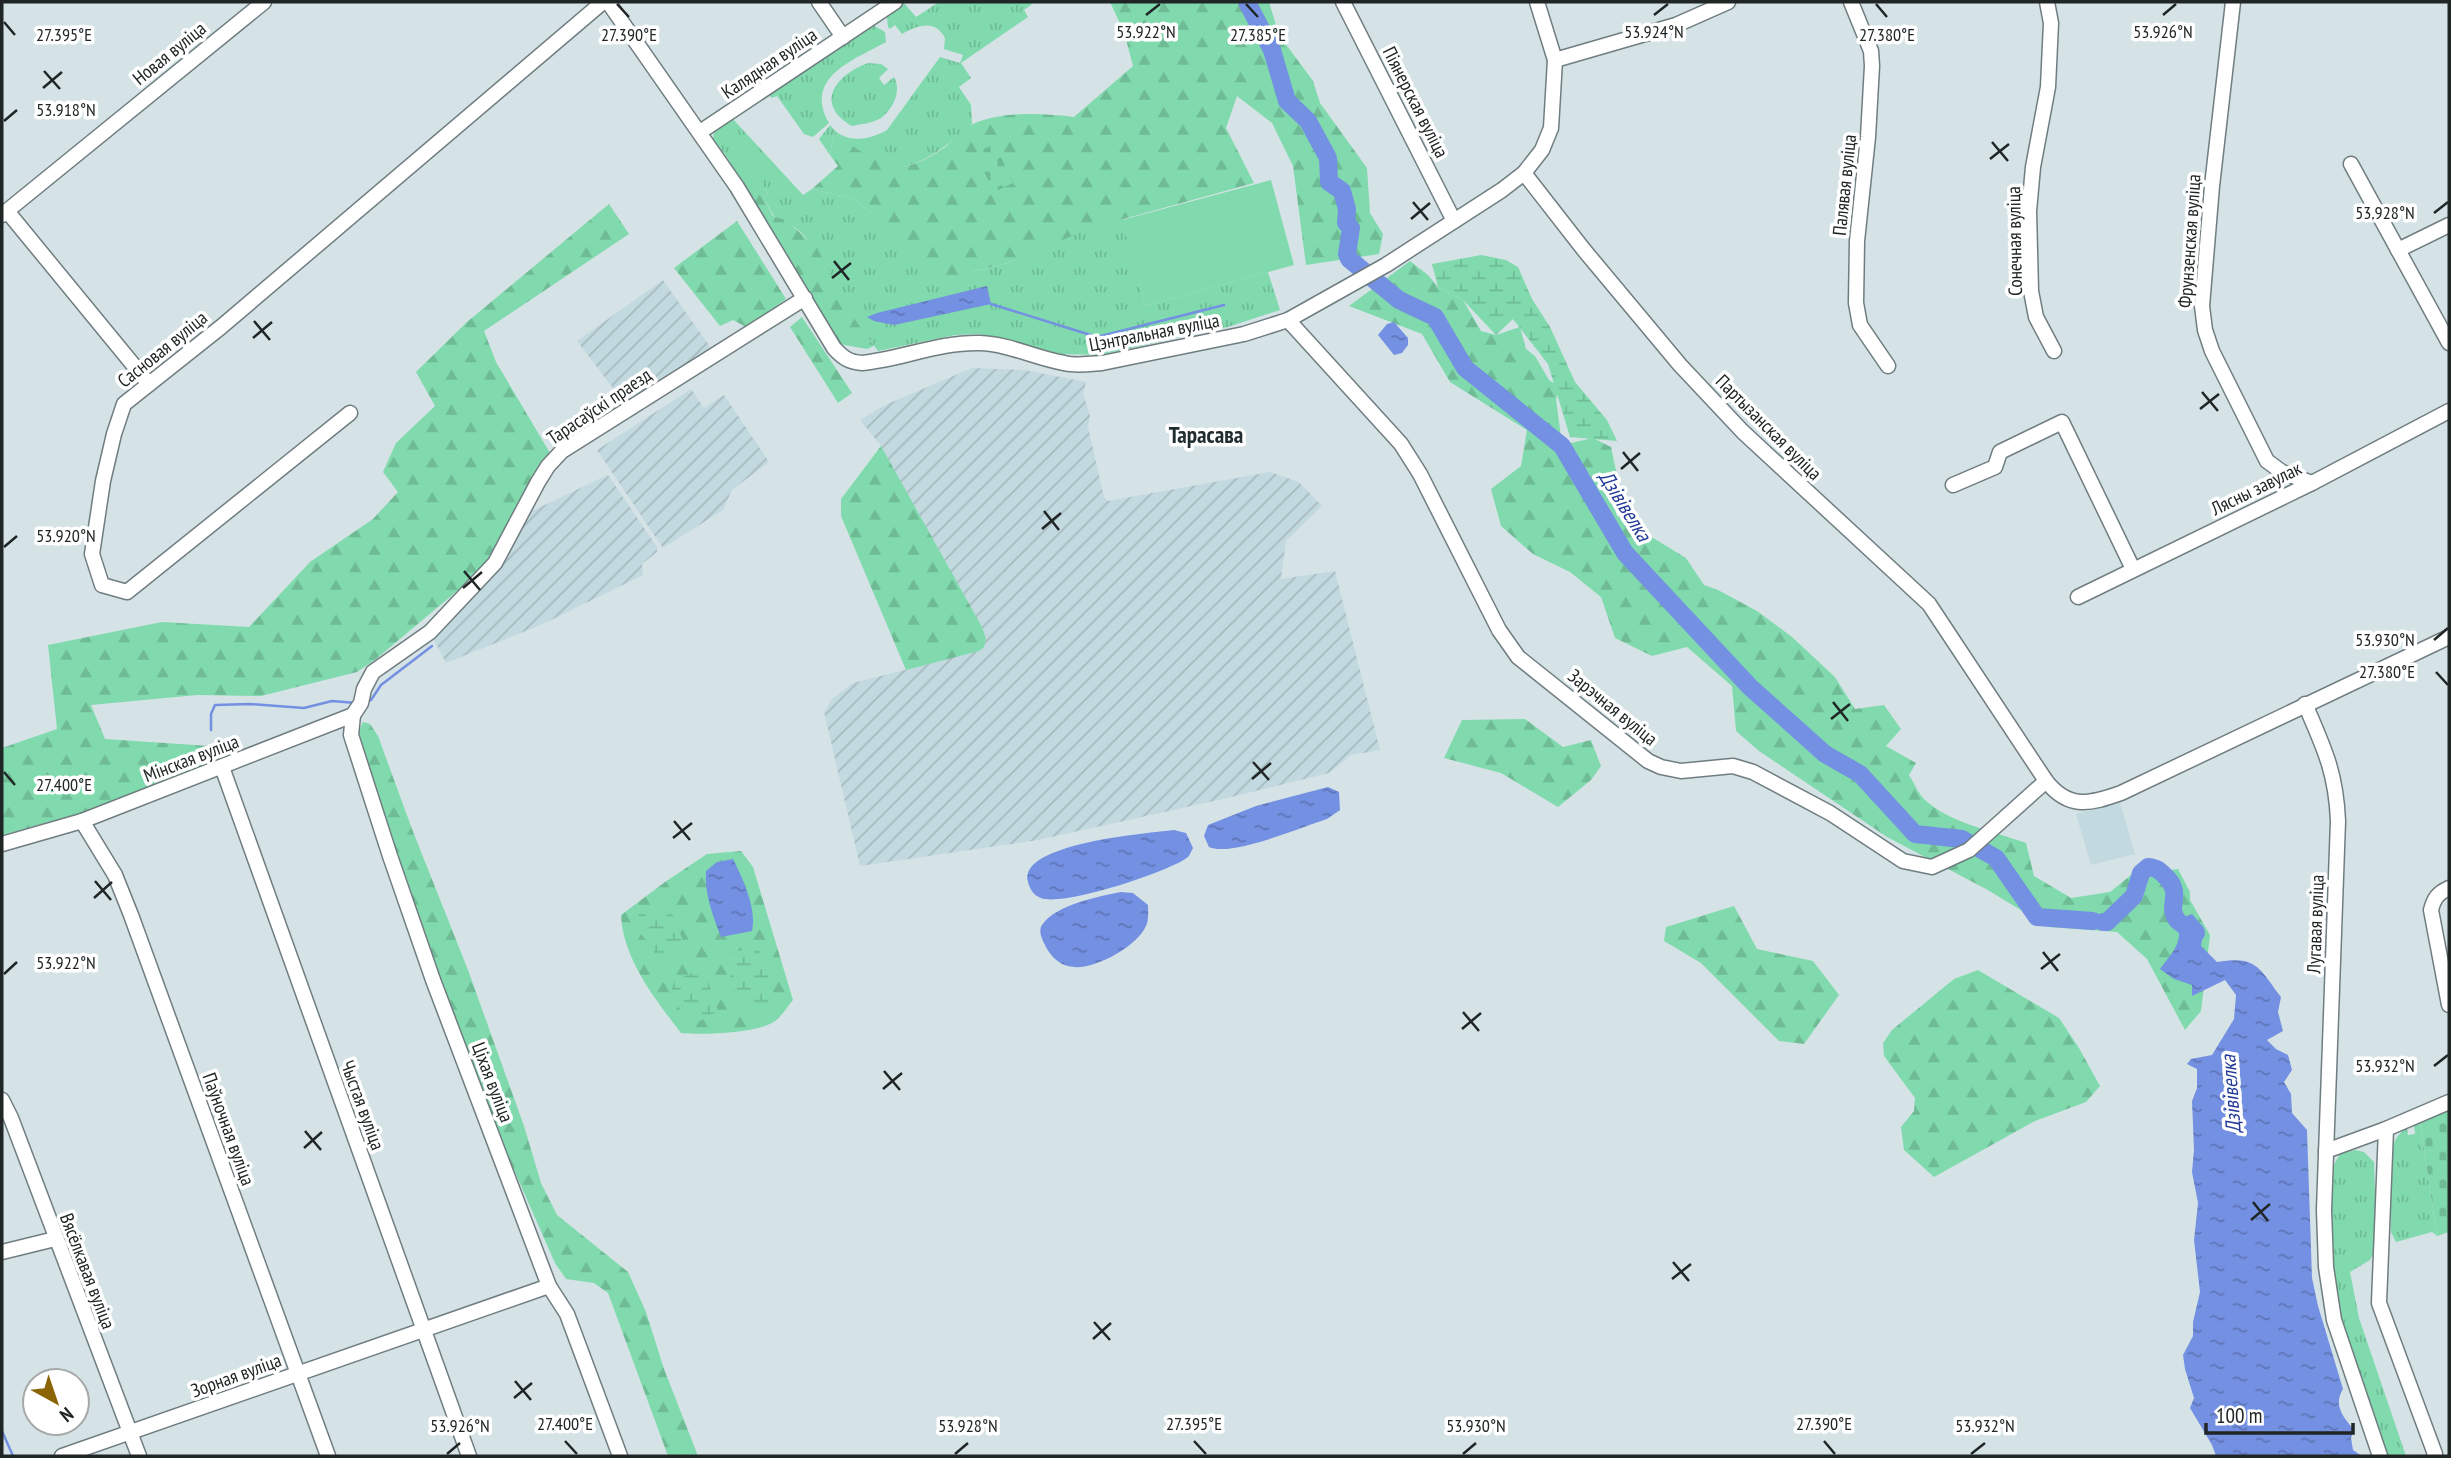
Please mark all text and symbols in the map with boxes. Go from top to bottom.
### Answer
street label: Новая вуліца [127,16,211,90]
text: 53.922°N [1116,20,1176,43]
text: 53.924°N [1624,20,1684,43]
text: 53.926°N [2133,20,2193,43]
street label: Калядная вуліца [717,22,821,104]
text: 27.395°E [36,23,92,46]
text: 27.390°E [601,23,657,46]
text: 27.385°E [1230,23,1286,46]
text: 27.380°E [1859,23,1915,46]
street label: Піянерская вуліца [1378,42,1454,162]
text: 53.918°N [36,98,96,121]
street label: Палявая вуліца [1827,133,1861,237]
street label: Фрунзенская вуліца [2172,173,2206,309]
street label: Сонечная вуліца [2001,186,2027,296]
text: 53.928°N [2355,201,2415,224]
street label: Сасновая вуліца [112,306,212,392]
street label: Цэнтральная вуліца [1087,308,1221,356]
street label: Тарасаўскі праезд [542,362,656,450]
street label: Партызанская вуліца [1711,369,1827,485]
district label: Тарасава [1169,420,1243,449]
street label: Лясны завулак [2206,456,2306,521]
water label: Дзівівелка [1593,465,1658,547]
text: 53.920°N [36,524,96,547]
text: 53.930°N [2355,628,2415,651]
text: 27.380°E [2359,660,2415,683]
street label: Зарэчная вуліца [1563,664,1663,750]
street label: Мінская вуліца [140,729,242,787]
text: 27.400°E [36,773,92,796]
street label: Лугавая вуліца [2301,874,2329,975]
text: 53.922°N [36,951,96,974]
street label: Ціхая вуліца [467,1039,519,1125]
water label: Дзівівелка [2214,1052,2247,1135]
text: 53.932°N [2355,1054,2415,1077]
street label: Чыстая вуліца [336,1057,390,1153]
street label: Паўночная вуліца [197,1069,261,1189]
street label: Вясёлкавая вуліца [55,1210,121,1332]
street label: Зорная вуліца [188,1348,284,1402]
north arrow [21,1367,91,1437]
scale bar [2206,1392,2353,1436]
text: 100 m [2216,1402,2262,1429]
text: N [55,1403,79,1428]
text: 27.400°E [537,1412,593,1435]
text: 27.395°E [1166,1412,1222,1435]
text: 27.390°E [1796,1412,1852,1435]
text: 53.926°N [430,1414,490,1437]
text: 53.928°N [938,1414,998,1437]
text: 53.930°N [1446,1414,1506,1437]
text: 53.932°N [1955,1414,2015,1437]

